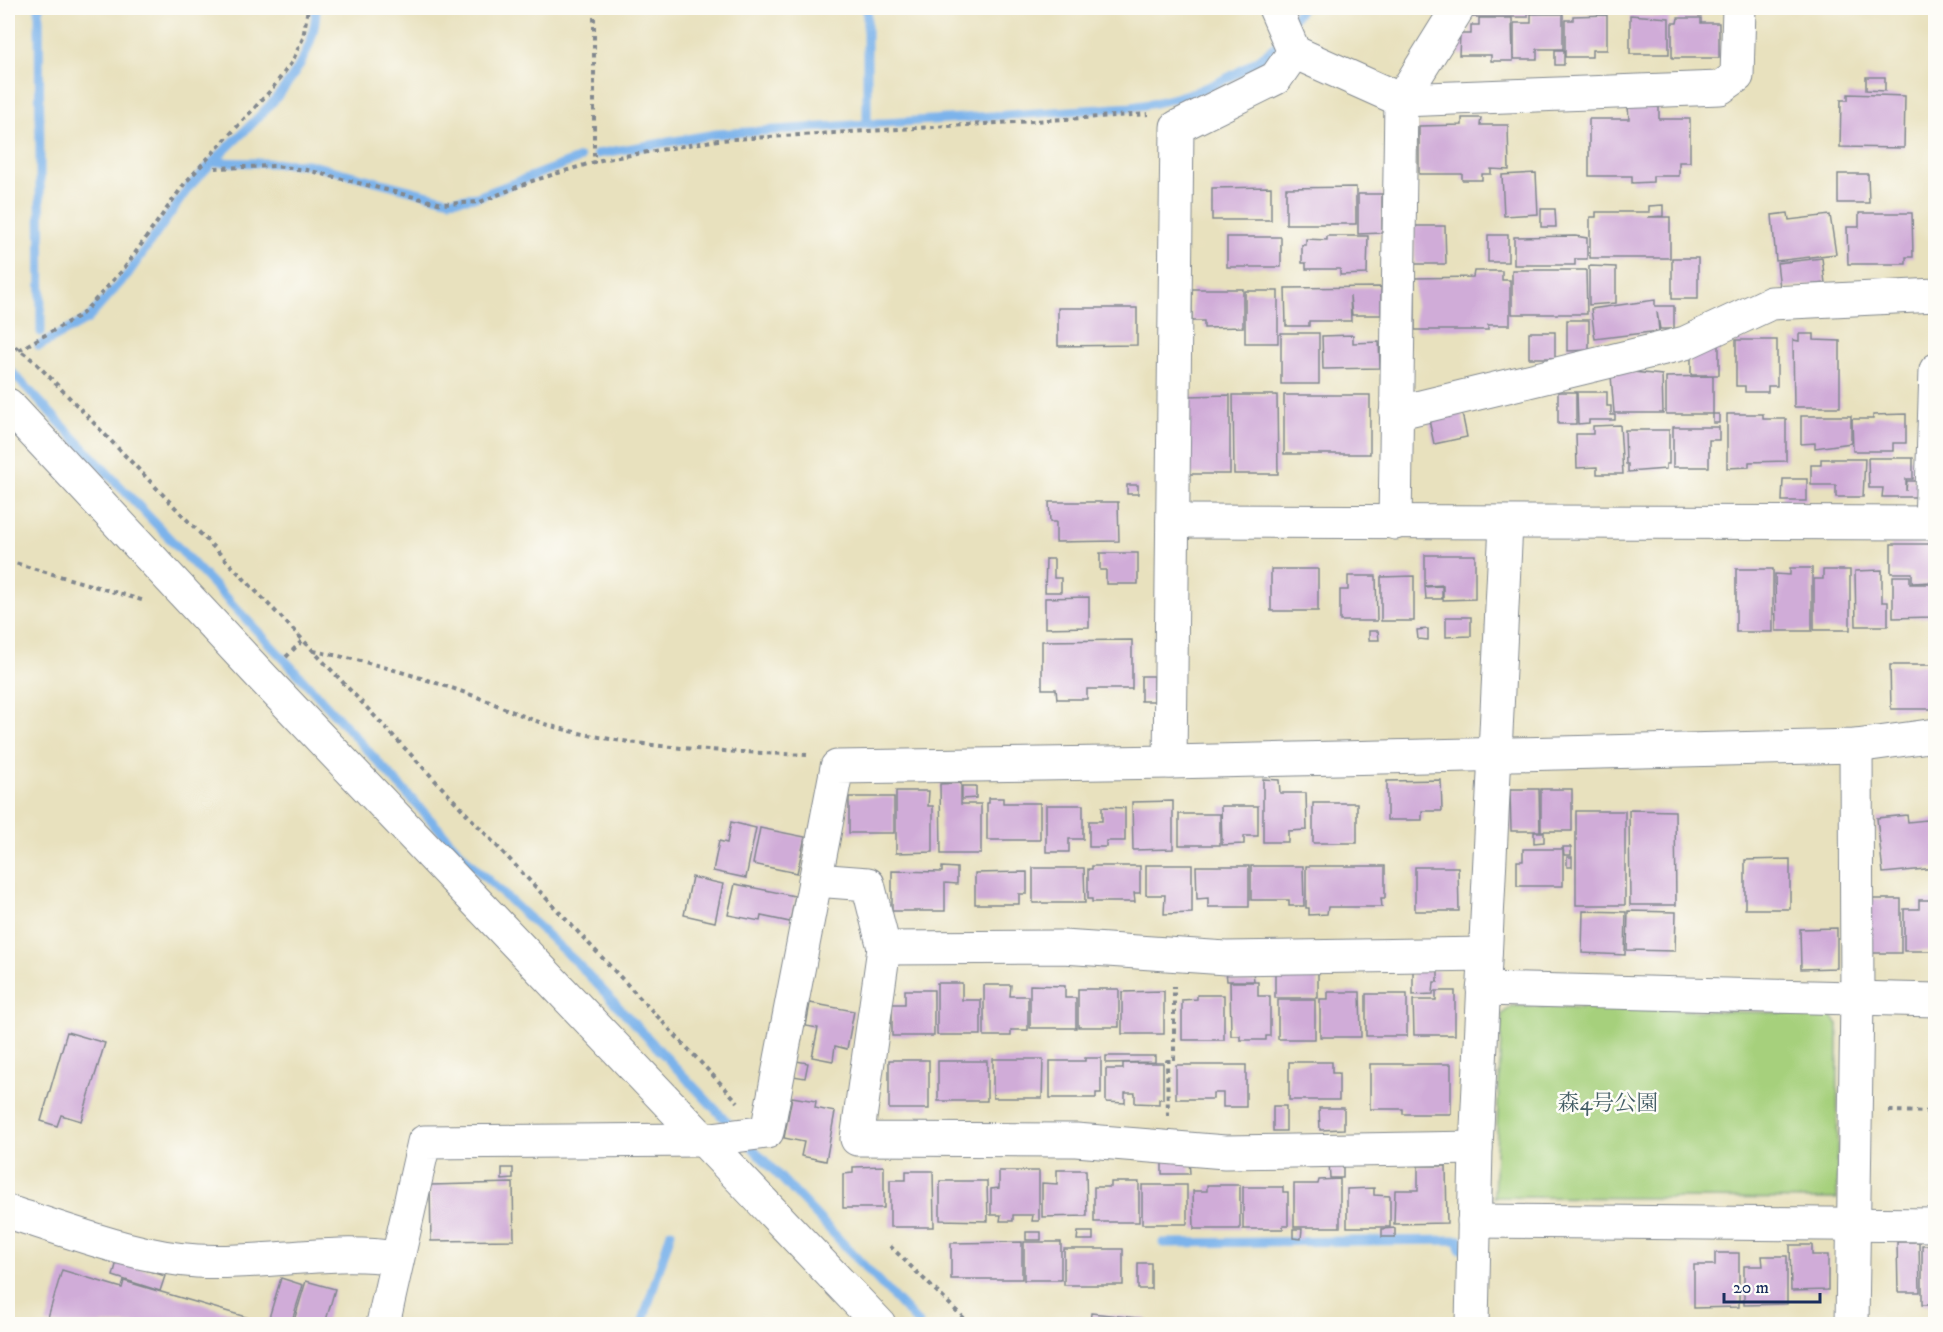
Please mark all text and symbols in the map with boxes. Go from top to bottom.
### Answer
park label: 森4号公園 [1558,1090,1658,1117]
scale bar [1724,1266,1820,1304]
text: 20 m [1733,1277,1769,1299]

